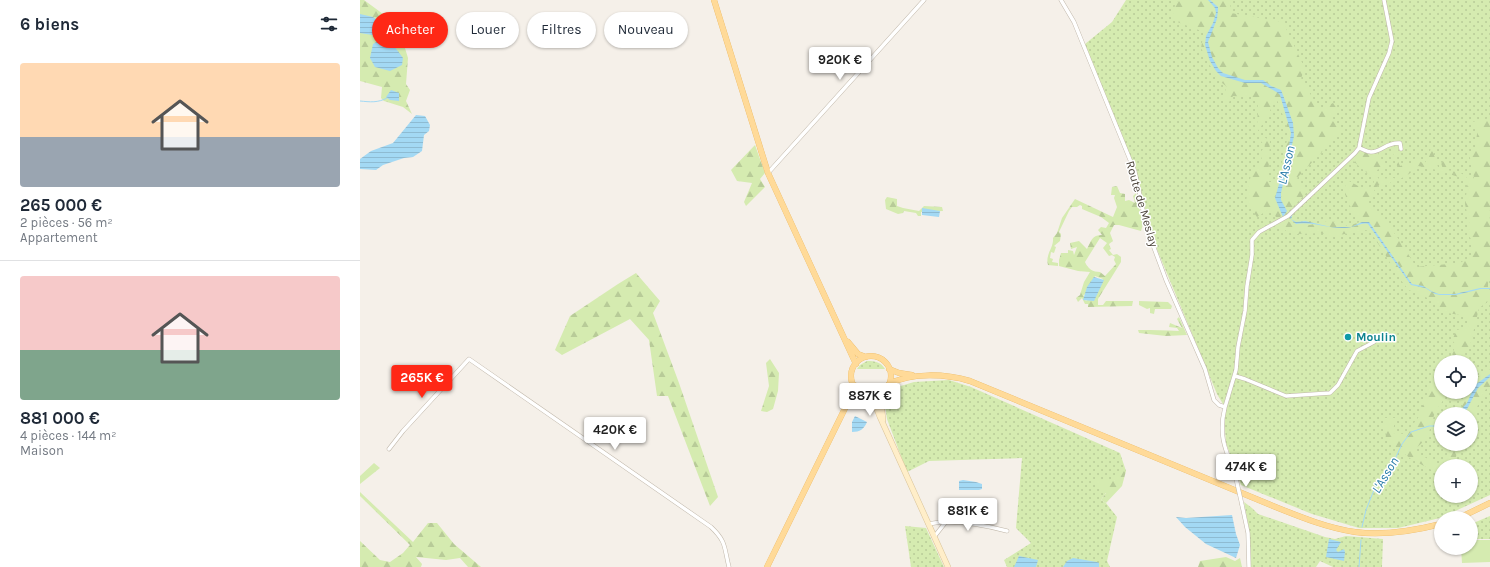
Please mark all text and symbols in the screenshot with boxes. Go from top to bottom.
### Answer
chip: Acheter [372,12,448,48]
chip: Louer [456,12,519,48]
chip: Filtres [527,12,596,48]
chip: Nouveau [604,12,688,48]
icon: filters [318,13,340,35]
text: 6 biens [20,14,79,34]
pin: 920K € [807,47,873,81]
text: 920K € [818,52,862,67]
icon: home [144,89,216,161]
water label: L'Asson [1274,144,1298,186]
street label: Route de Meslay [1123,159,1161,249]
text: 265 000 € [20,195,102,215]
text: 2 pièces · 56 m² [20,215,113,230]
text: Appartement [20,230,98,245]
icon: home [144,302,216,374]
place label: Moulin [1356,330,1396,344]
marker: Moulin [1343,332,1353,342]
map controls [1434,355,1478,555]
button: locate [1434,355,1478,399]
pin: 265K € [389,365,455,399]
text: 265K € [400,370,444,385]
pin: 887K € [837,383,903,417]
text: 887K € [848,388,892,403]
button: layers [1434,407,1478,451]
text: 881 000 € [20,408,100,428]
pin: 420K € [582,417,648,451]
text: 420K € [593,422,637,437]
text: 4 pièces · 144 m² [20,428,117,443]
text: Maison [20,443,64,458]
pin: 474K € [1213,454,1279,488]
water label: L'Asson [1368,454,1402,496]
text: 474K € [1225,459,1267,474]
button: + [1434,459,1478,503]
pin: 881K € [935,498,1001,532]
text: 881K € [947,503,989,518]
button: − [1434,511,1478,555]

